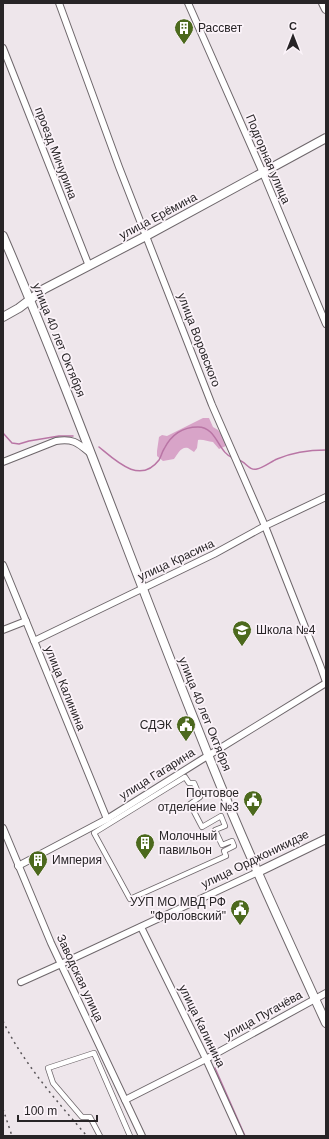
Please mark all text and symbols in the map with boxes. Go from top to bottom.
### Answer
north arrow [273,16,313,56]
building icon: Рассвет [173,17,195,45]
text: С [289,20,297,32]
place label: Рассвет [198,21,243,35]
street label: проезд Мичурина [32,105,80,201]
street label: Подгорная улица [243,112,293,206]
street label: улица Ерёмина [117,189,200,242]
street label: улица 40 лет Октября [30,281,88,399]
street label: улица Воровского [175,291,223,389]
street label: улица Красина [136,536,217,584]
school or university icon: Школа №4 [231,619,253,647]
place label: Школа №4 [256,623,316,637]
street label: улица Калинина [42,644,89,733]
street label: улица 40 лет Октября [176,655,234,773]
public building icon: СДЭК [175,714,197,742]
place label: СДЭК [140,718,172,732]
street label: улица Гагарина [117,745,198,803]
place label: Почтовое отделение №3 [158,786,239,814]
public building icon: Почтовое отделение №3 [242,789,264,817]
street label: улица Орджоникидзе [199,827,311,891]
place label: Молочный павильон [159,829,217,857]
building icon: Молочный павильон [134,832,156,860]
building icon: Империя [27,849,49,877]
place label: Империя [52,853,102,867]
place label: УУП МО МВД РФ "Фроловский" [130,895,226,923]
public building icon: УУП МО МВД РФ "Фроловский" [229,898,251,926]
street label: Заводская улица [54,932,106,1024]
street label: улица Калинина [176,982,228,1070]
street label: улица Пугачёва [221,988,305,1042]
scale bar [18,1097,97,1123]
text: 100 m [24,1104,57,1118]

